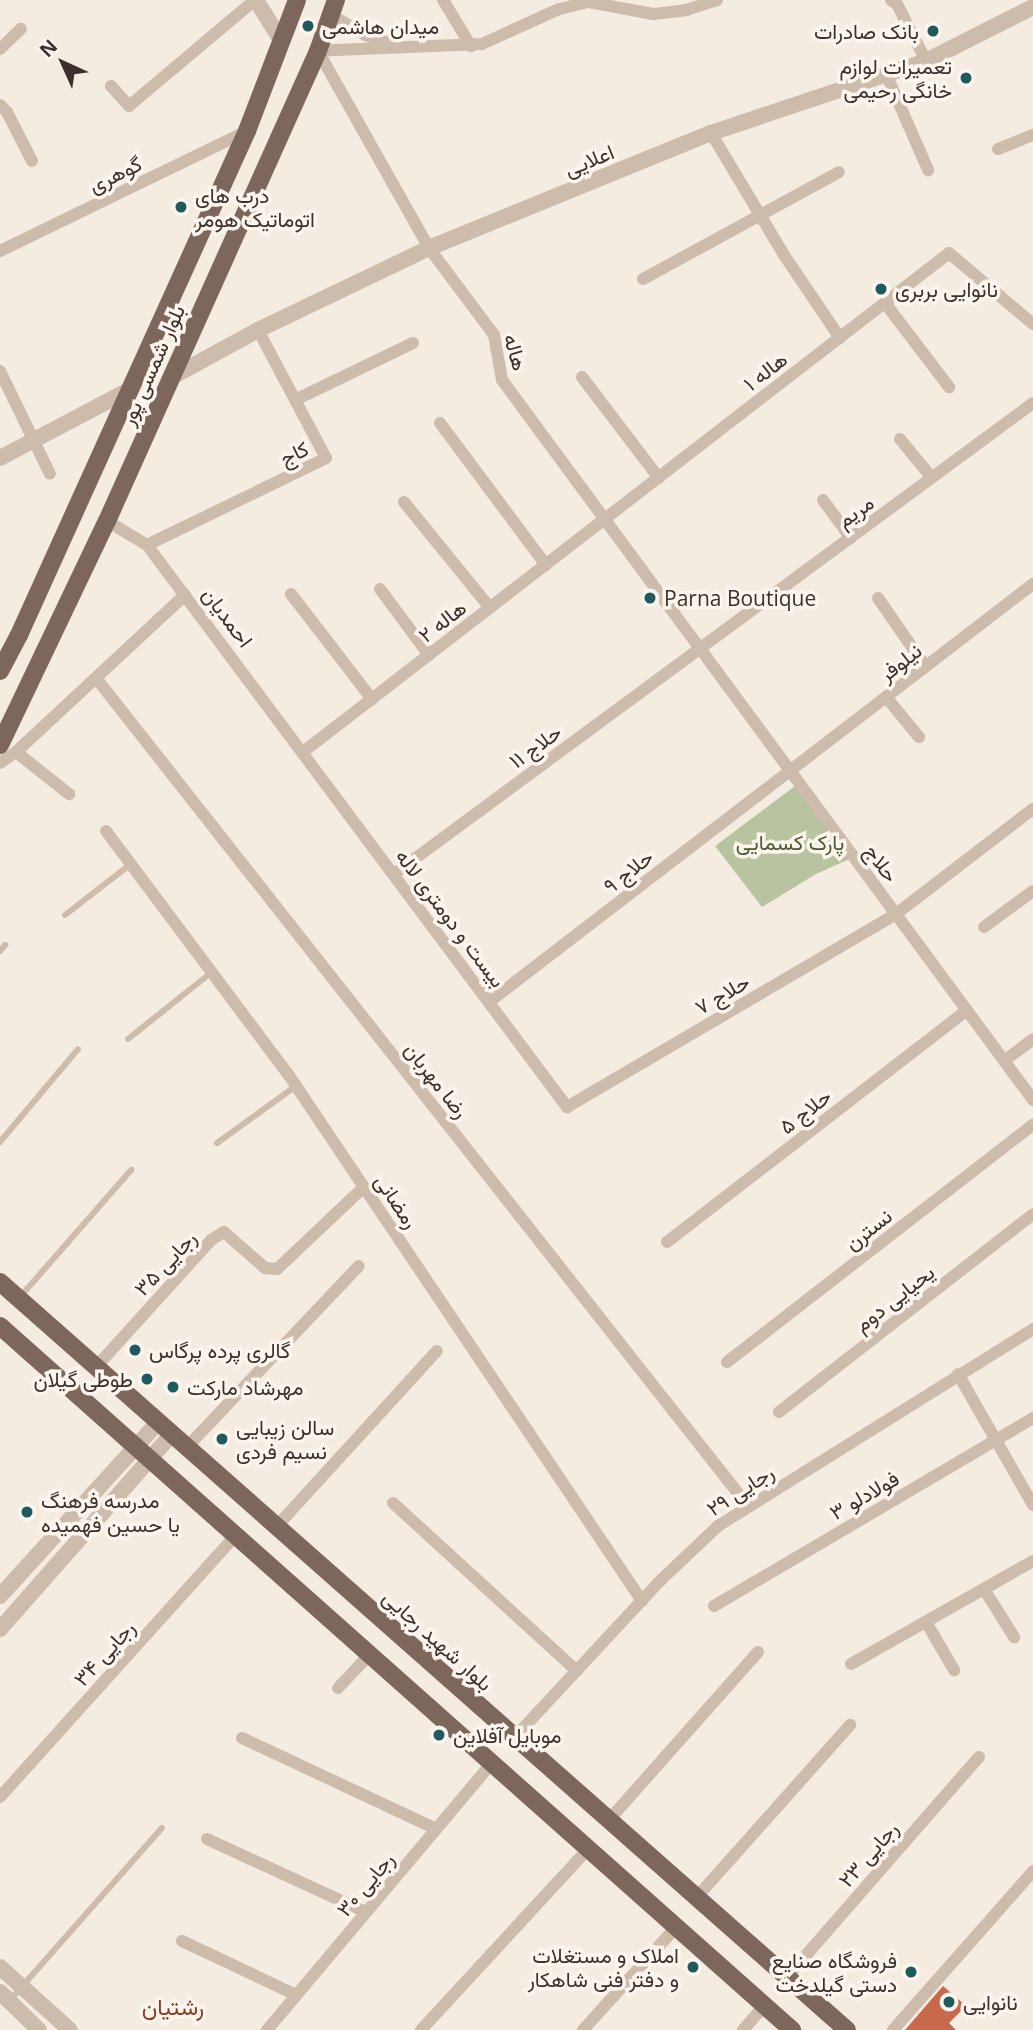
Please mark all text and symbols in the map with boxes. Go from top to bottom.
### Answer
place label: میدان هاشمی [322,13,439,39]
marker: میدان هاشمی [300,18,316,34]
place label: بانک صادرات [814,18,919,44]
marker: بانک صادرات [925,23,941,39]
north arrow [28,28,98,98]
text: N [33,34,63,63]
place label: تعمیرات لوازم خانگی رحیمی [840,53,952,103]
marker: تعمیرات لوازم خانگی رحیمی [958,70,974,86]
street label: اعلایی [560,139,618,181]
street label: گوهری [84,150,146,198]
place label: درب های اتوماتیک هومر [195,182,315,232]
marker: درب های اتوماتیک هومر [173,199,189,215]
place label: نانوایی بربری [895,276,998,302]
marker: نانوایی بربری [873,281,889,297]
street label: بلوار شمسی پور [114,301,190,429]
street label: هاله [499,331,533,373]
street label: هاله ۱ [738,346,792,396]
street label: کاج [276,435,312,471]
street label: مریم [832,489,878,533]
street label: احمدیان [197,582,259,652]
place label: Parna Boutique [664,585,816,611]
marker: Parna Boutique [642,590,658,606]
street label: هاله ۲ [413,595,471,647]
street label: نیلوفر [874,638,926,686]
street label: حلاج ۱۱ [504,719,566,773]
park label: پارک کسمایی [736,829,844,855]
street label: حلاج [860,839,904,887]
street label: بیست و دومتری لاله [391,844,511,992]
street label: حلاج ۹ [598,844,658,898]
street label: حلاج ۷ [690,968,754,1020]
street label: رضا مهربان [400,1037,474,1123]
street label: حلاج ۵ [774,1083,836,1139]
street label: رمضانی [370,1169,424,1233]
street label: نسترن [839,1203,897,1255]
street label: رجایی ۳۵ [129,1225,201,1301]
street label: یحیایی دوم [849,1259,939,1337]
place label: گالری پرده پرگاس [149,1337,290,1363]
marker: گالری پرده پرگاس [127,1342,143,1358]
place label: طوطی گیلان [33,1366,133,1392]
marker: طوطی گیلان [139,1371,155,1387]
place label: مهرشاد مارکت [187,1374,303,1400]
marker: مهرشاد مارکت [165,1379,181,1395]
place label: سالن زیبایی نسیم فردی [236,1414,334,1464]
marker: سالن زیبایی نسیم فردی [214,1431,230,1447]
street label: رجایی ۲۹ [702,1459,778,1521]
street label: فولادلو ۳ [825,1465,903,1525]
place label: مدرسه فرهنگ یا حسین فهمیده [41,1487,180,1537]
marker: مدرسه فرهنگ یا حسین فهمیده [19,1504,35,1520]
street label: بلوار شهید رجایی [378,1584,498,1696]
street label: رجایی ۳۴ [68,1615,140,1691]
place label: موبایل آفلاین [453,1722,562,1748]
marker: موبایل آفلاین [431,1727,447,1743]
street label: رجایی ۲۳ [833,1816,903,1892]
street label: رجایی ۳۰ [331,1847,399,1921]
place label: املاک و مستغلات و دفتر فنی شاهکار [528,1942,679,1992]
place label: فروشگاه صنایع دستی گیلدخت [772,1947,897,1997]
marker: املاک و مستغلات و دفتر فنی شاهکار [685,1959,701,1975]
marker: فروشگاه صنایع دستی گیلدخت [903,1964,919,1980]
place label: نانوایی [963,1989,1018,2015]
district label: رشتیان [142,1992,204,2020]
marker: نانوایی [941,1994,957,2010]

